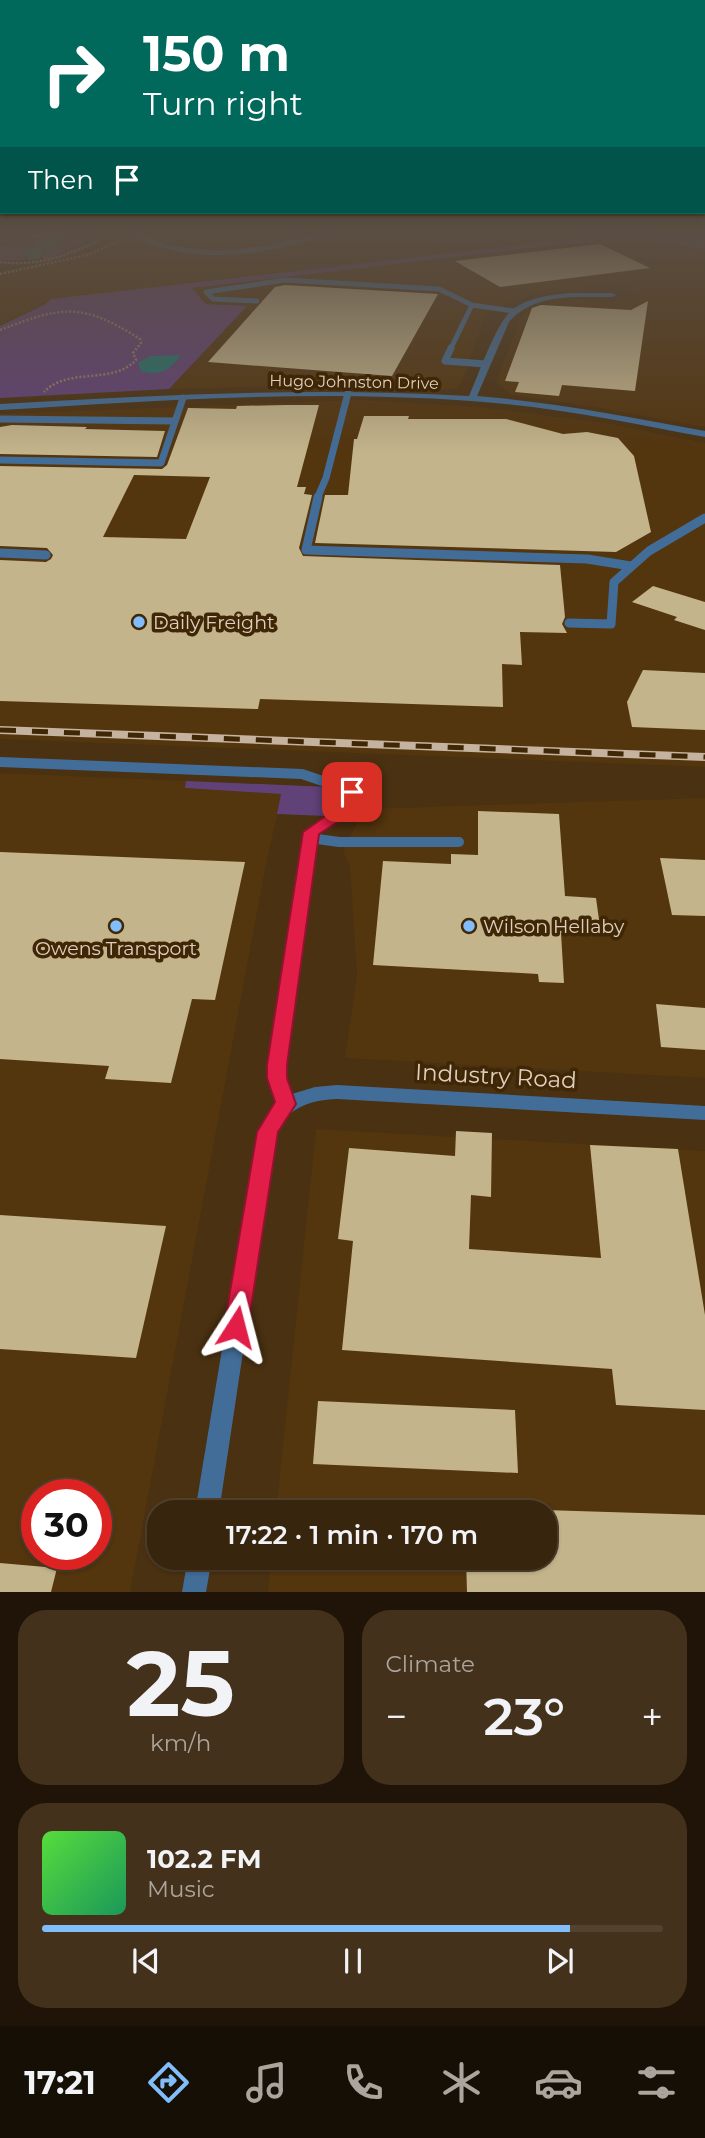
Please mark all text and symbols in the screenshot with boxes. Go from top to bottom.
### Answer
text: 150 m [143,24,290,83]
icon: right [28,28,119,119]
text: Turn right [143,84,303,123]
icon: arrive [108,161,146,199]
text: Then [28,164,94,196]
street label: Hugo Johnston Drive [269,371,439,393]
place label: Daily Freight [153,611,275,634]
marker: Daily Freight [131,614,147,630]
pin [322,762,382,822]
icon: arrive [333,773,371,811]
place label: Wilson Hellaby [483,915,625,938]
marker: Owens Transport [108,918,124,934]
marker: Wilson Hellaby [461,918,477,934]
place label: Owens Transport [35,937,197,960]
street label: Industry Road [414,1058,578,1094]
position arrow [199,1290,273,1364]
speed limit sign: 30 [21,1479,112,1570]
text: 17:22 · 1 min · 170 m [226,1519,478,1551]
text: 25 [127,1628,235,1739]
text: Climate [386,1650,475,1678]
text: 23° [483,1685,565,1748]
text: − [386,1693,407,1740]
text: + [641,1693,663,1740]
text: km/h [150,1729,211,1757]
text: 102.2 FM [147,1843,262,1875]
text: Music [147,1875,215,1903]
icon: previous [127,1942,165,1980]
icon: pause [334,1942,372,1980]
icon: next [541,1942,579,1980]
icon: directions [144,2058,193,2107]
icon: music [242,2058,291,2107]
icon: phone [339,2058,388,2107]
icon: climate [437,2058,486,2107]
icon: car [534,2058,583,2107]
icon: filters [632,2058,681,2107]
text: 17:21 [24,2063,96,2102]

